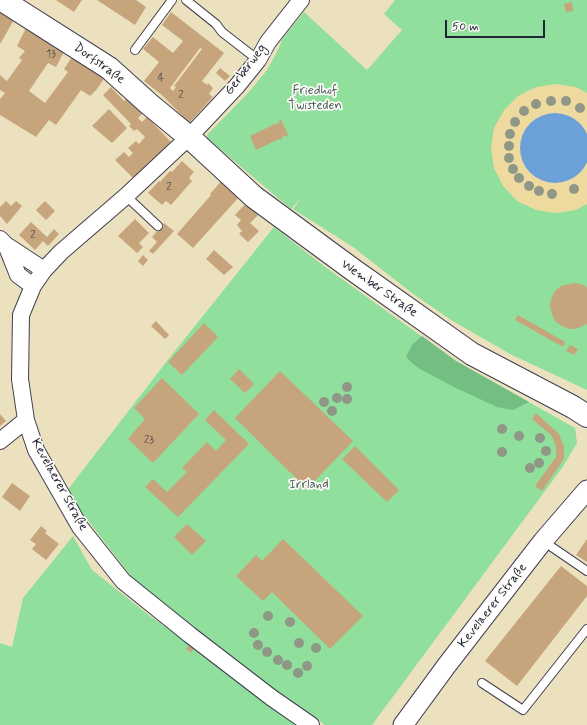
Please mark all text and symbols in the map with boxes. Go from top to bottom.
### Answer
scale bar [447,12,547,38]
text: 50 m [452,19,479,35]
street label: Dorfstraße [70,40,128,88]
street label: Gerberweg [222,41,270,99]
house number: 13 [46,48,56,62]
house number: 4 [158,72,164,86]
park label: Friedhof Twisteden [288,83,342,114]
house number: 2 [178,89,184,103]
house number: 2 [166,181,172,195]
house number: 2 [30,229,36,243]
street label: Wember Straße [338,257,420,321]
house number: 23 [144,434,154,448]
street label: Kevelaerer Straße [27,436,91,534]
park label: Irrland [289,477,329,493]
street label: Kevelaerer Straße [455,561,531,651]

